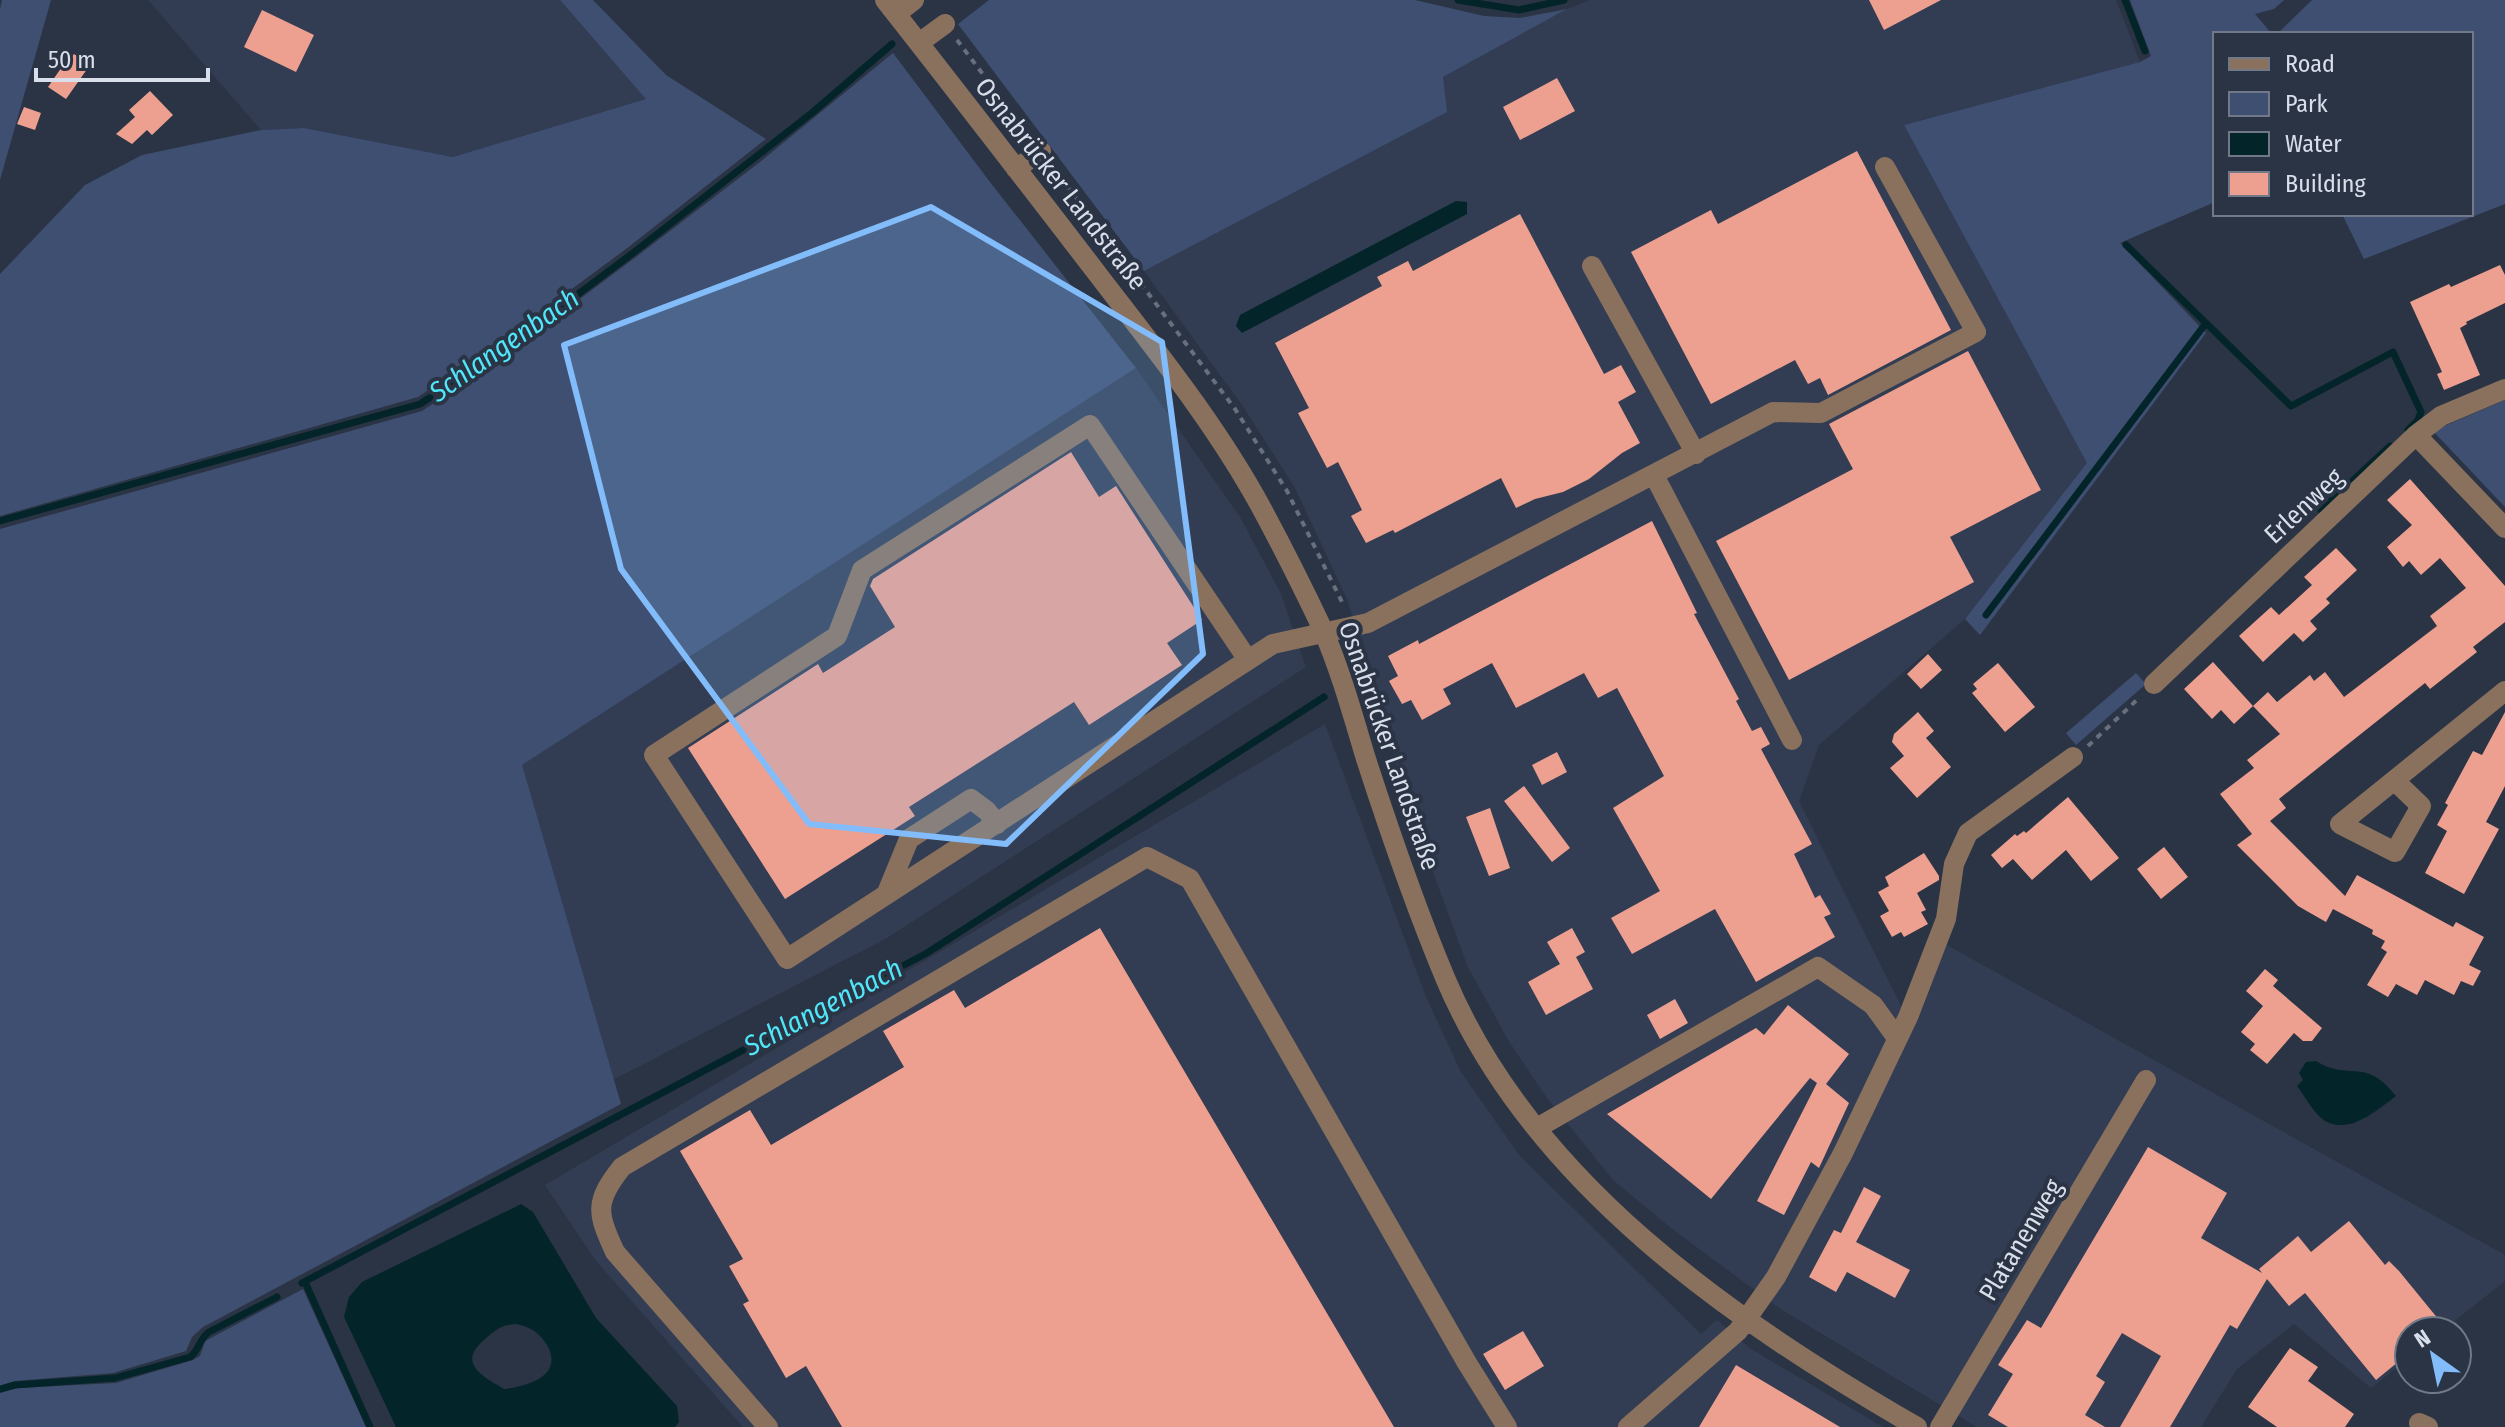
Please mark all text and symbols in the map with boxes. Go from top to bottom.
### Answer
scale bar [36,32,208,82]
legend [2213,32,2473,216]
text: 50 m [48,46,96,74]
text: Road [2285,50,2335,78]
street label: Osnabrücker Landstraße [969,72,1153,296]
text: Park [2285,90,2328,118]
text: Water [2285,130,2342,158]
text: Building [2285,170,2367,198]
water label: Schlangenbach [422,281,585,409]
street label: Erlenweg [2258,461,2350,550]
street label: Osnabrücker Landstraße [1332,618,1446,874]
water label: Schlangenbach [737,951,908,1063]
street label: Platanenweg [1973,1173,2070,1306]
north arrow [2393,1315,2473,1395]
text: N [2409,1324,2435,1354]

